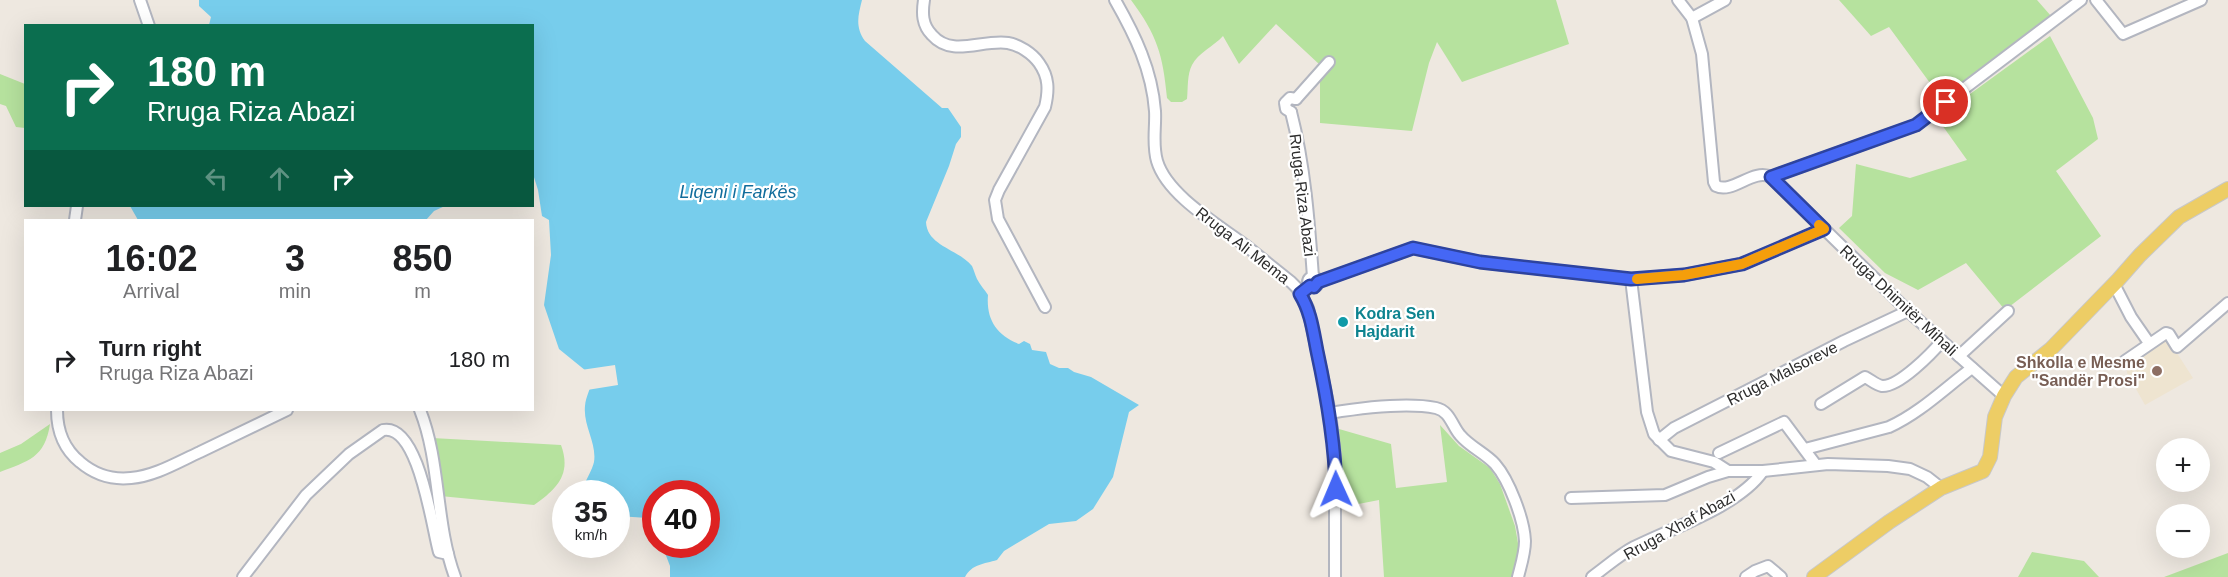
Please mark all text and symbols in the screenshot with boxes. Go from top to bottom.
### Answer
icon: right [48,48,126,126]
text: 180 m [147,48,266,95]
pin [1920,76,1971,127]
icon: arrive [1929,85,1962,118]
text: Rruga Riza Abazi [147,97,356,127]
street label: Rruga Riza Abazi [1287,133,1318,257]
icon: left [200,162,233,195]
icon: ahead [263,162,296,195]
icon: right [326,162,359,195]
water label: Liqeni i Farkës [679,182,797,202]
street label: Rruga Ali Mema [1193,204,1293,287]
text: 16:02 [105,238,197,279]
text: 3 [285,238,305,279]
text: 850 [392,238,453,279]
street label: Rruga Dhimitër Mihali [1837,242,1961,359]
text: Arrival [123,280,180,302]
text: min [279,280,311,302]
text: m [414,280,431,302]
place label: Kodra Sen Hajdarit [1355,305,1435,340]
marker: Kodra Sen Hajdarit [1336,315,1350,329]
text: Turn right [99,336,201,361]
street label: Rruga Malsoreve [1724,338,1840,409]
icon: right [48,344,81,377]
text: 180 m [449,347,510,372]
place label: Shkolla e Mesme "Sandër Prosi" [2016,354,2145,389]
text: Rruga Riza Abazi [99,362,254,384]
marker: Shkolla e Mesme "Sandër Prosi" [2150,364,2164,378]
map controls [2156,438,2210,558]
button: + [2156,438,2210,492]
position arrow [1304,457,1368,521]
speed limit sign: 40 [642,480,720,558]
street label: Rruga Xhaf Abazi [1621,488,1738,563]
text: 35 [574,495,608,528]
button: − [2156,504,2210,558]
text: km/h [575,526,607,543]

